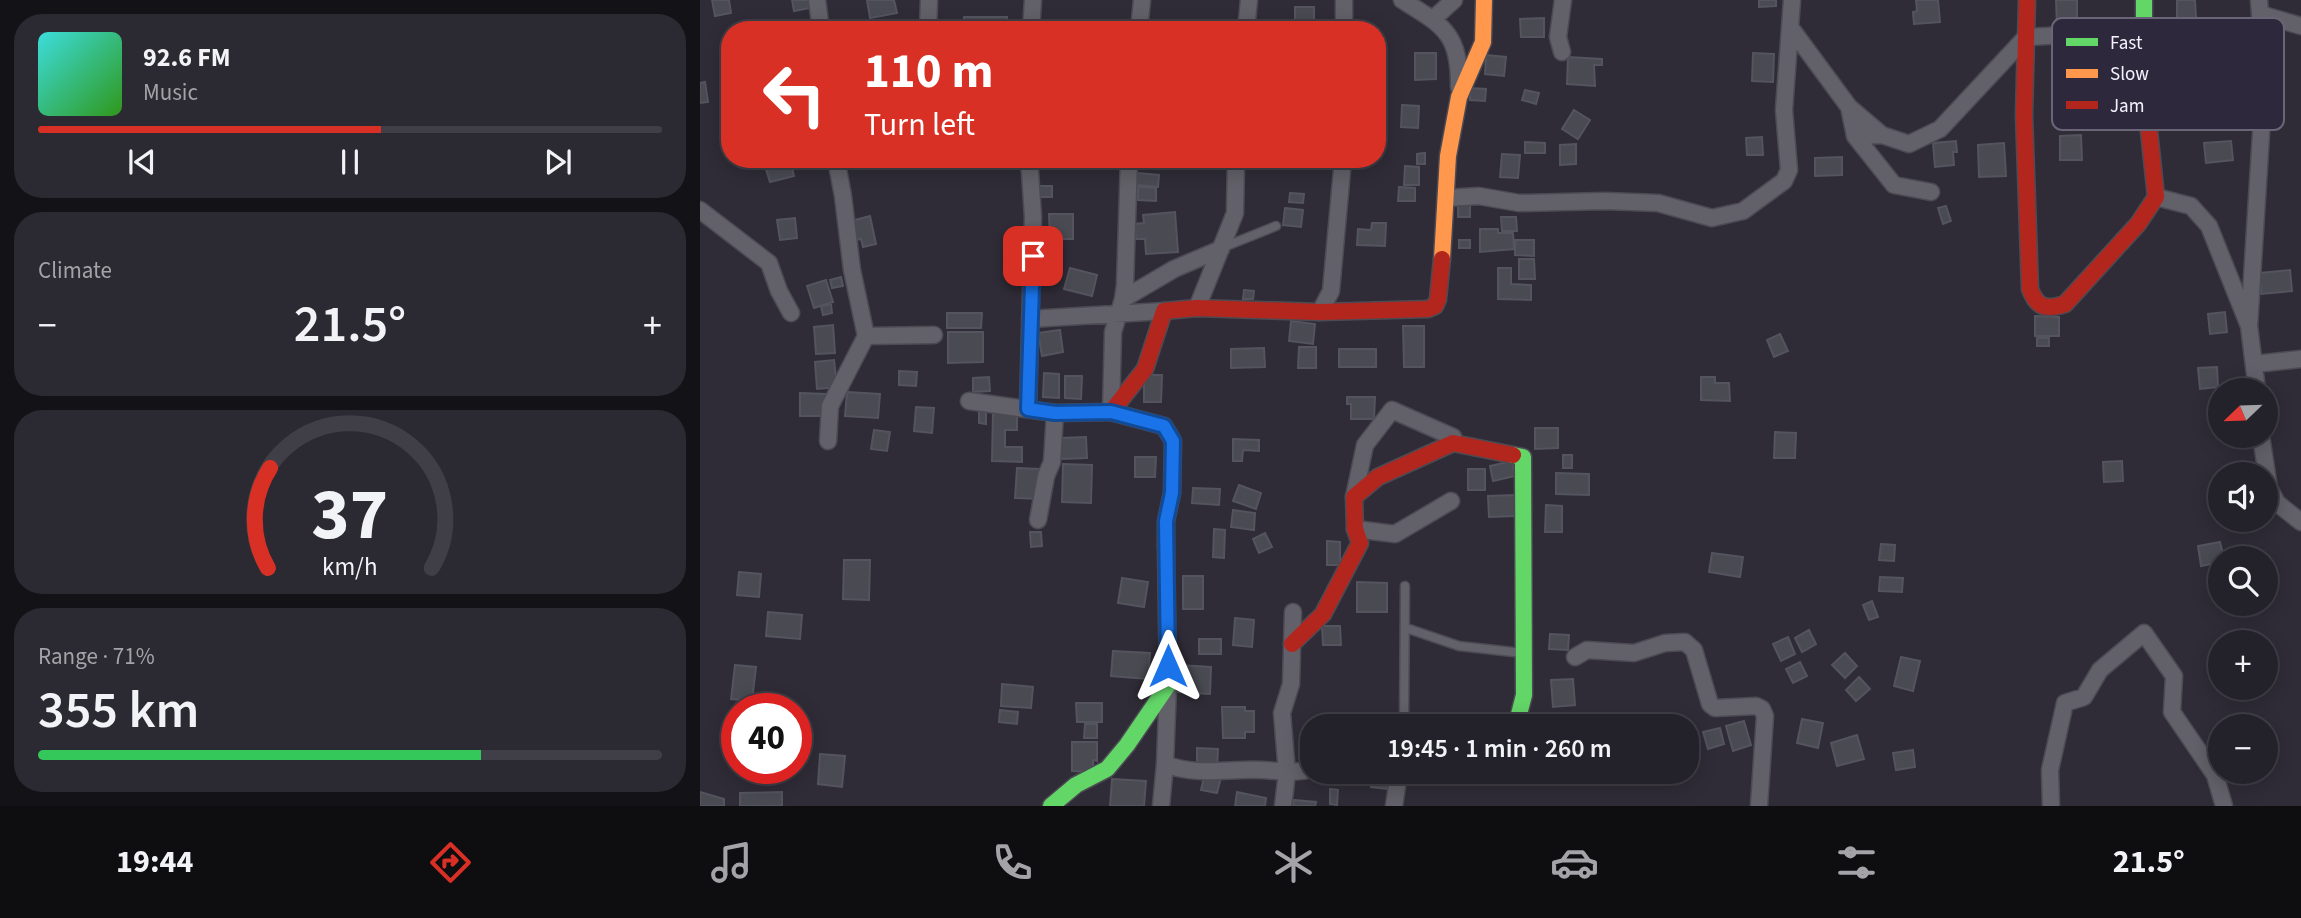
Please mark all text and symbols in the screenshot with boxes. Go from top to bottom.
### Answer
legend [2052,18,2284,130]
text: Fast [2110,30,2143,57]
text: 110 m [864,37,993,107]
text: 92.6 FM [143,39,231,76]
icon: left [749,49,840,140]
text: Slow [2110,61,2149,88]
text: Music [143,76,198,109]
text: Jam [2110,93,2144,120]
text: Turn left [864,102,975,148]
icon: previous [123,143,161,181]
icon: pause [331,143,369,181]
icon: next [539,143,577,181]
pin [1003,226,1063,286]
icon: arrive [1014,237,1052,275]
text: Climate [38,254,112,287]
text: 21.5° [294,288,406,362]
text: − [38,299,57,353]
text: + [643,299,662,353]
north arrow [2208,378,2278,448]
map controls [2208,378,2278,784]
button: sound [2208,462,2278,532]
text: 37 [312,463,388,567]
button: search [2208,546,2278,616]
text: km/h [322,549,378,585]
position arrow [1131,629,1205,703]
button: + [2208,630,2278,700]
text: Range · 71% [38,640,155,673]
text: 355 km [38,674,199,748]
speed limit sign: 40 [721,693,812,784]
button: − [2208,714,2278,784]
text: 19:45 · 1 min · 260 m [1387,730,1612,767]
icon: directions [426,838,475,887]
icon: music [707,838,756,887]
icon: phone [988,838,1037,887]
icon: climate [1269,838,1318,887]
icon: car [1550,838,1599,887]
icon: filters [1832,838,1881,887]
text: 19:44 [116,839,193,885]
text: 21.5° [2113,839,2185,885]

